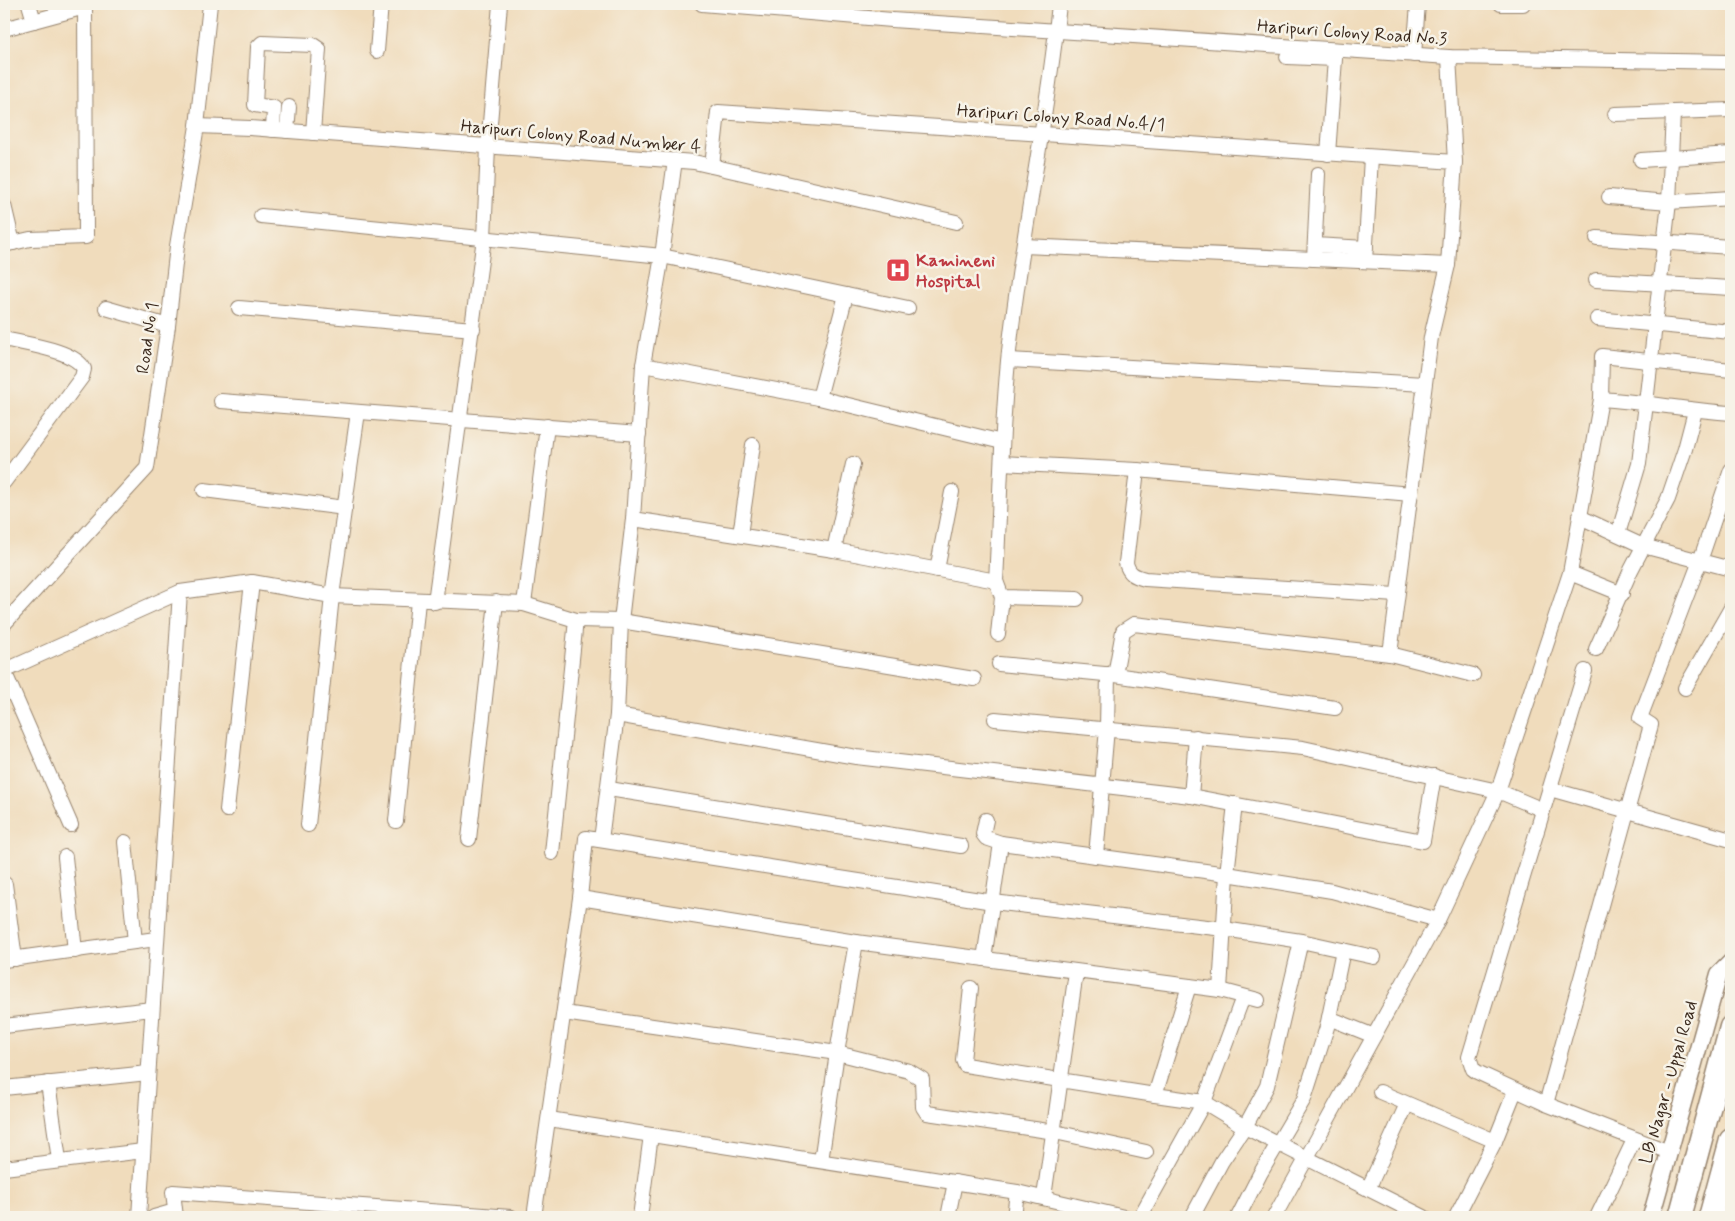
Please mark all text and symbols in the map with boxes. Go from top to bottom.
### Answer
street label: Haripuri Colony Road No.3 [1256,14,1448,52]
street label: Haripuri Colony Road No.4/1 [956,99,1166,137]
street label: Haripuri Colony Road Number 4 [460,115,702,159]
place label: Kamineni Hospital [916,249,995,294]
hospital icon: Kamineni Hospital [885,257,911,283]
street label: Road No 1 [131,301,165,375]
street label: LB Nagar - Uppal Road [1634,998,1704,1167]

